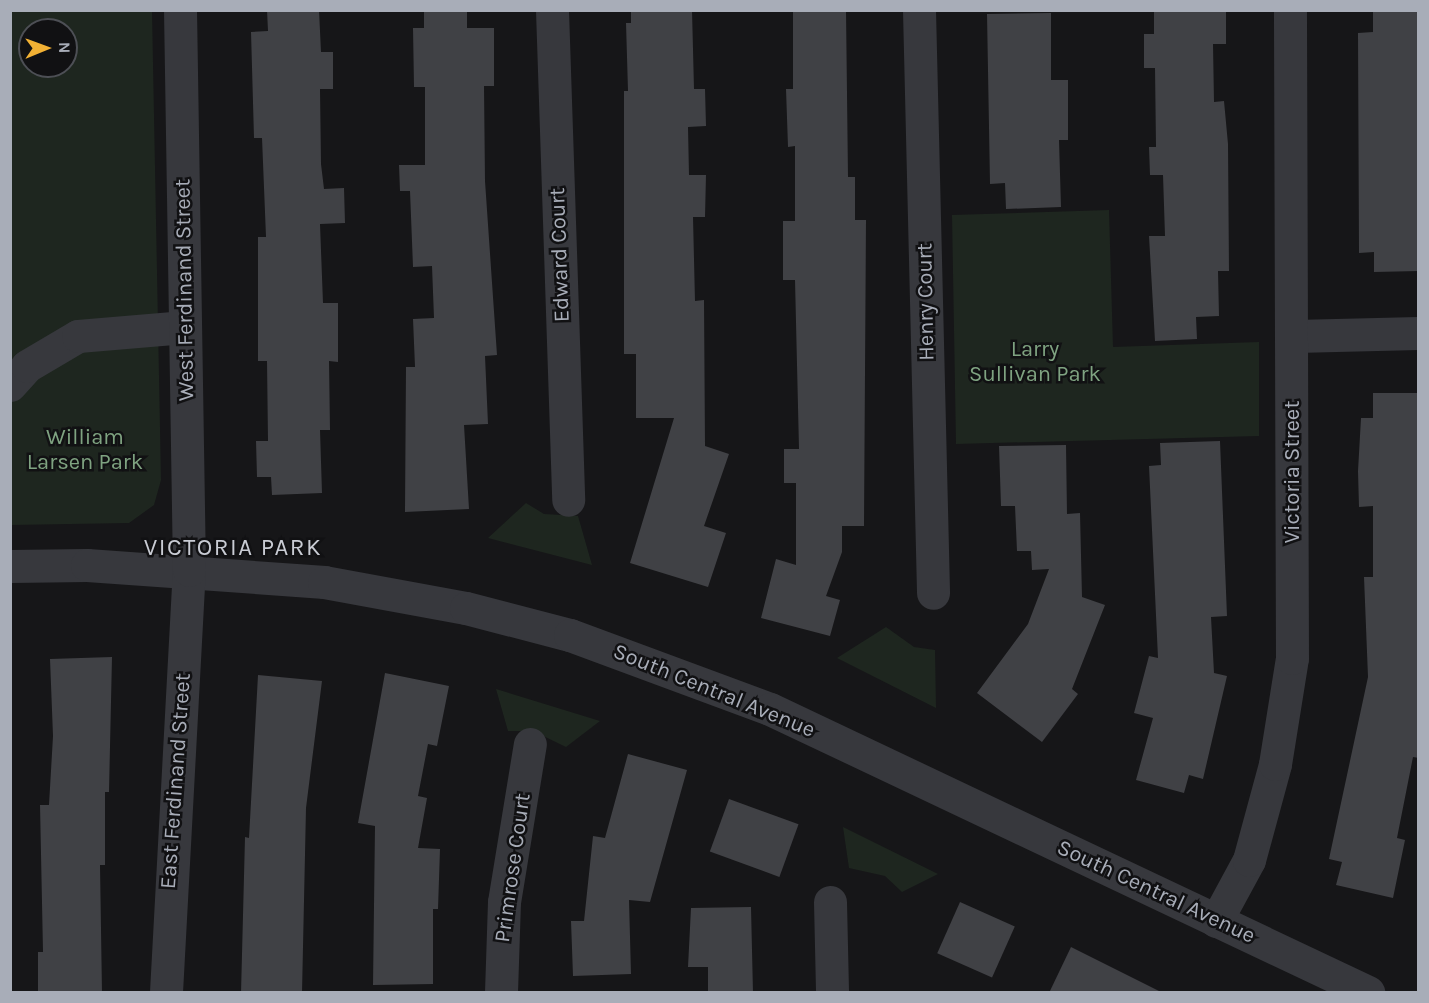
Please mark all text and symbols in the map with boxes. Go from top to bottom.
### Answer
north arrow [18,18,78,78]
text: N [55,42,74,54]
street label: West Ferdinand Street [170,179,200,401]
street label: Edward Court [544,187,576,323]
street label: Henry Court [912,243,940,361]
park label: Larry Sullivan Park [969,336,1101,388]
street label: Victoria Street [1280,401,1306,543]
park label: William Larsen Park [27,424,143,476]
district label: VICTORIA PARK [144,534,322,562]
street label: South Central Avenue [609,638,819,744]
street label: East Ferdinand Street [155,672,197,890]
street label: Primrose Court [489,792,537,944]
street label: South Central Avenue [1053,834,1259,950]

